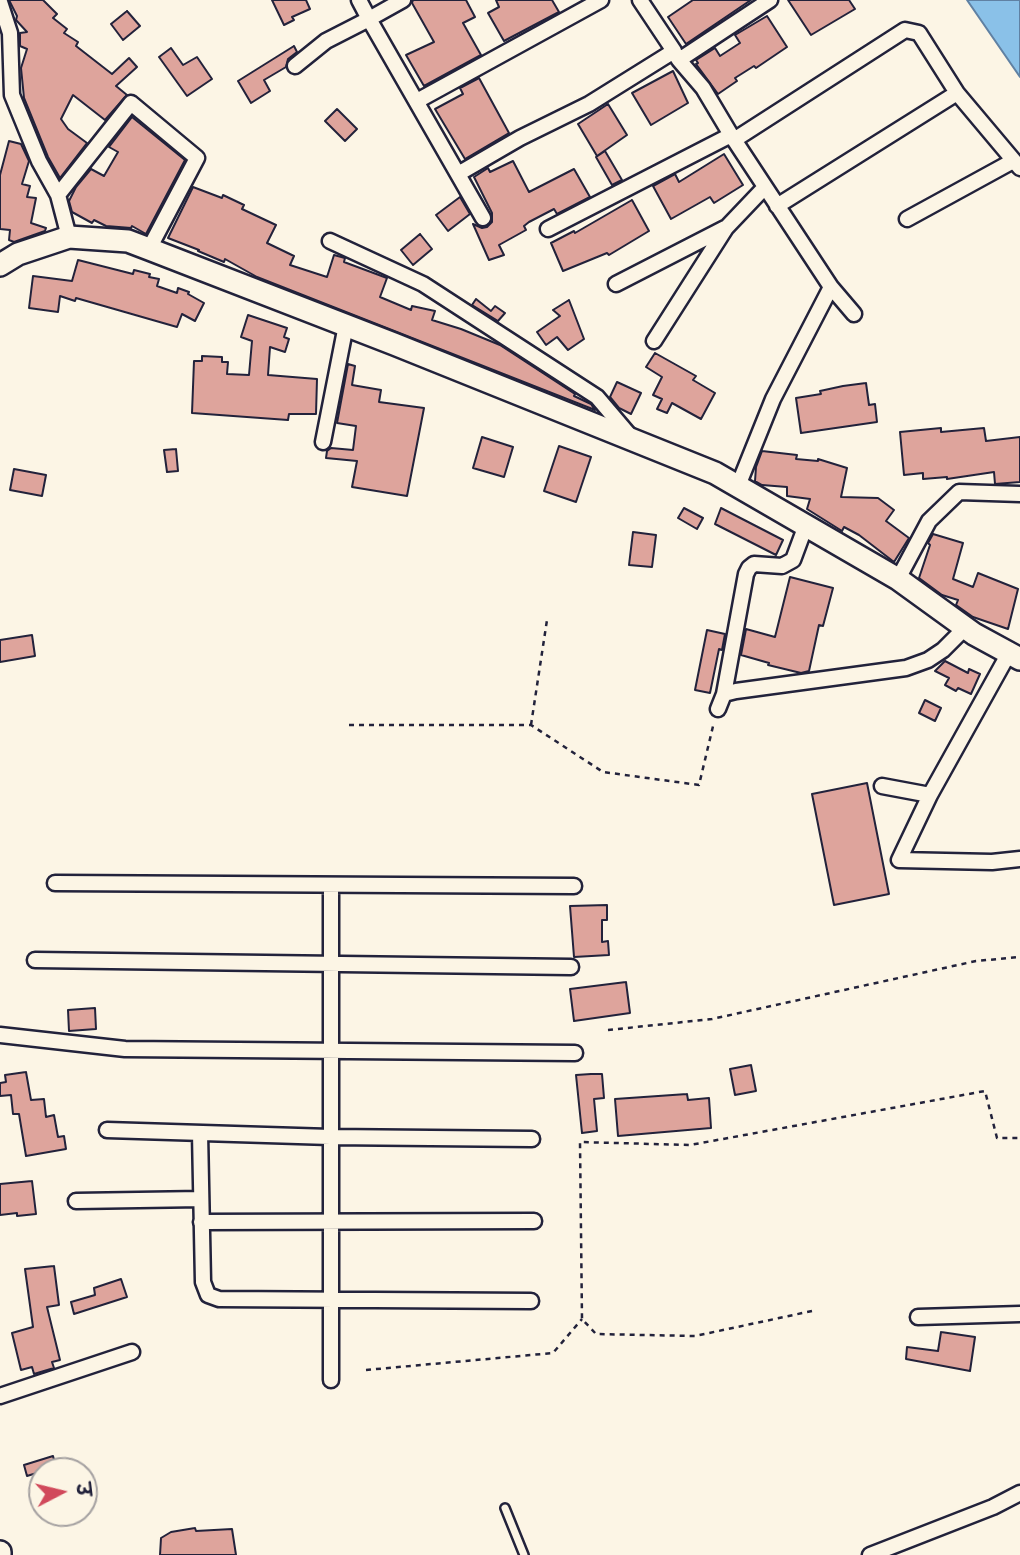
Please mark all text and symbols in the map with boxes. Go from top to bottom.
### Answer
north arrow [28,1457,98,1527]
text: उ [69,1482,96,1497]

